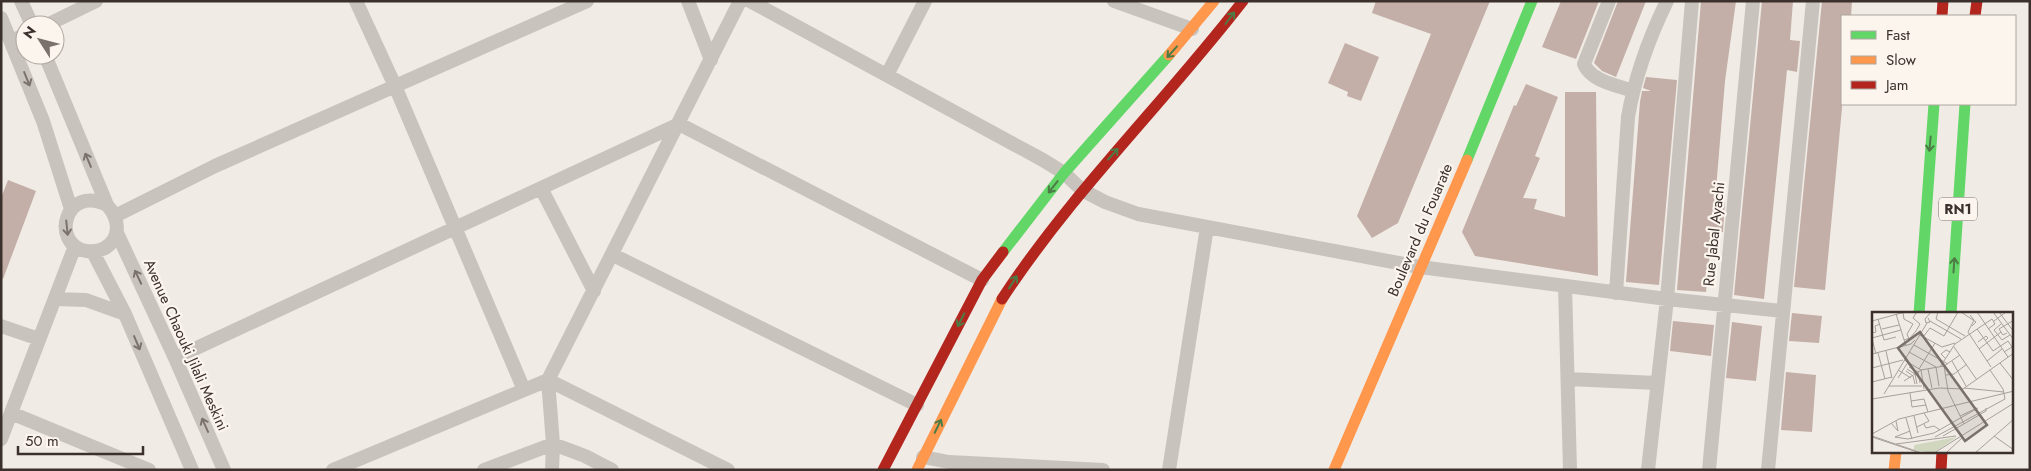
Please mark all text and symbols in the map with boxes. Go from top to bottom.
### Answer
one-way arrow [1225,12,1236,25]
north arrow [15,15,65,65]
legend [1841,15,2016,105]
text: N [18,22,41,43]
text: Fast [1886,24,1910,46]
one-way arrow [1166,45,1177,58]
text: Slow [1886,49,1917,71]
one-way arrow [23,71,32,86]
text: Jam [1884,74,1909,96]
one-way arrow [1925,135,1935,151]
one-way arrow [1108,148,1119,161]
one-way arrow [83,153,93,168]
street label: Boulevard du Fouarate [1382,160,1458,300]
one-way arrow [1048,181,1059,194]
street label: Rue Jabal Ayachi [1698,181,1730,287]
road number: RN1 [1939,198,1977,220]
one-way arrow [62,220,72,236]
street label: Avenue Chaouki Jilali Meskini [138,256,234,434]
one-way arrow [1950,257,1959,273]
one-way arrow [132,270,142,285]
one-way arrow [1008,275,1018,289]
one-way arrow [956,312,965,327]
inset map [1872,312,2014,454]
one-way arrow [133,335,142,350]
one-way arrow [199,418,209,433]
one-way arrow [934,419,944,434]
scale bar [18,424,142,456]
text: 50 m [25,430,59,452]

